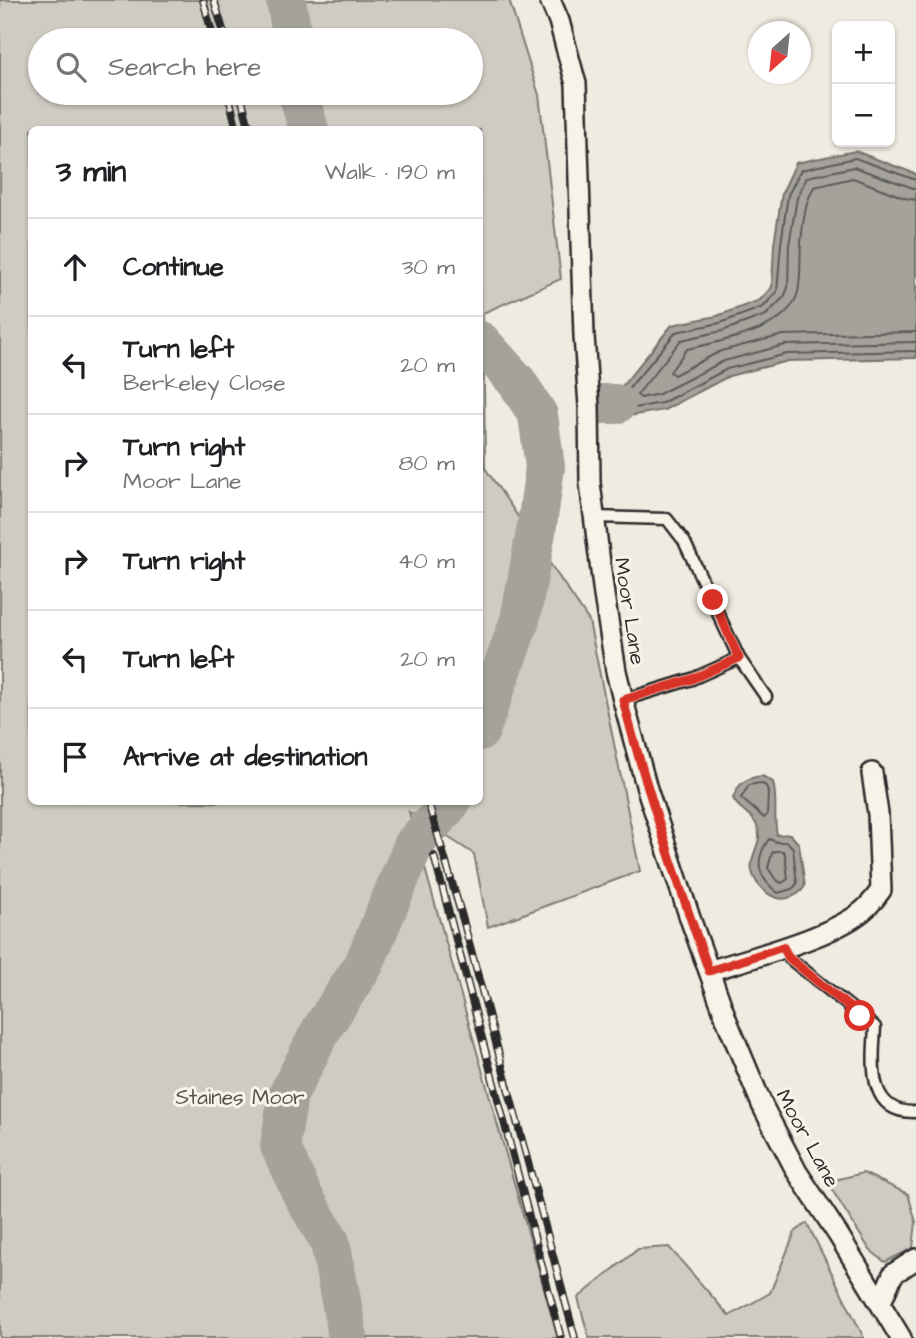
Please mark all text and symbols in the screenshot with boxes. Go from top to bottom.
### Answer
north arrow [748,21,811,84]
map controls [832,21,895,147]
button: + [832,21,895,84]
search box [28,28,483,105]
icon: search [52,48,90,86]
text: Search here [108,49,261,85]
button: − [832,84,895,147]
text: 3 min [56,151,126,193]
text: Walk · 190 m [325,156,455,188]
icon: ahead [56,248,94,286]
text: Continue [123,249,224,285]
text: 30 m [402,251,455,283]
text: Turn left [123,331,234,367]
icon: left [56,346,94,384]
text: 20 m [400,349,455,381]
text: Berkeley Close [123,367,286,399]
text: Turn right [123,429,245,465]
icon: right [56,444,94,482]
text: 80 m [398,447,455,479]
text: Moor Lane [123,465,241,497]
icon: right [56,542,94,580]
text: Turn right [123,543,245,579]
text: 40 m [398,545,455,577]
street label: Moor Lane [607,555,652,667]
route end [697,584,728,615]
icon: left [56,640,94,678]
text: Turn left [123,641,234,677]
text: 20 m [400,643,455,675]
icon: arrive [56,738,94,776]
text: Arrive at destination [123,739,368,775]
route start [844,1000,875,1031]
park label: Staines Moor [175,1083,305,1112]
street label: Moor Lane [769,1084,846,1193]

